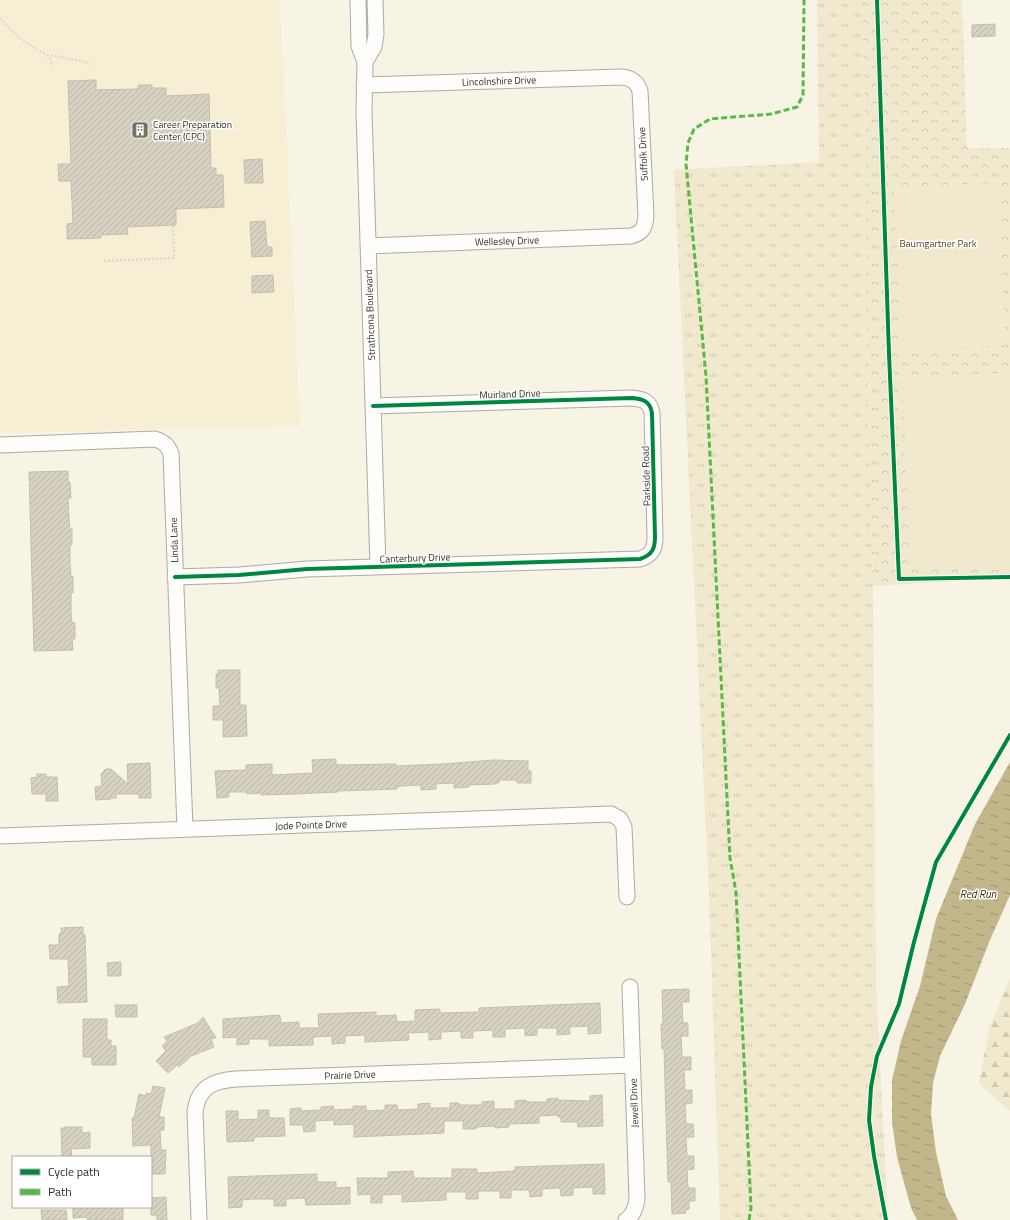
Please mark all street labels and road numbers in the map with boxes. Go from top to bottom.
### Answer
street label: Lincolnshire Drive [462,72,536,90]
street label: Suffolk Drive [634,127,652,181]
street label: Wellesley Drive [475,232,539,250]
street label: Strathcona Boulevard [361,269,379,361]
street label: Muirland Drive [479,385,541,403]
street label: Parkside Road [637,446,655,506]
street label: Linda Lane [166,517,182,563]
street label: Canterbury Drive [379,549,451,567]
street label: Jode Pointe Drive [275,816,347,834]
street label: Prairie Drive [324,1067,376,1083]
street label: Jewell Drive [626,1078,642,1128]

